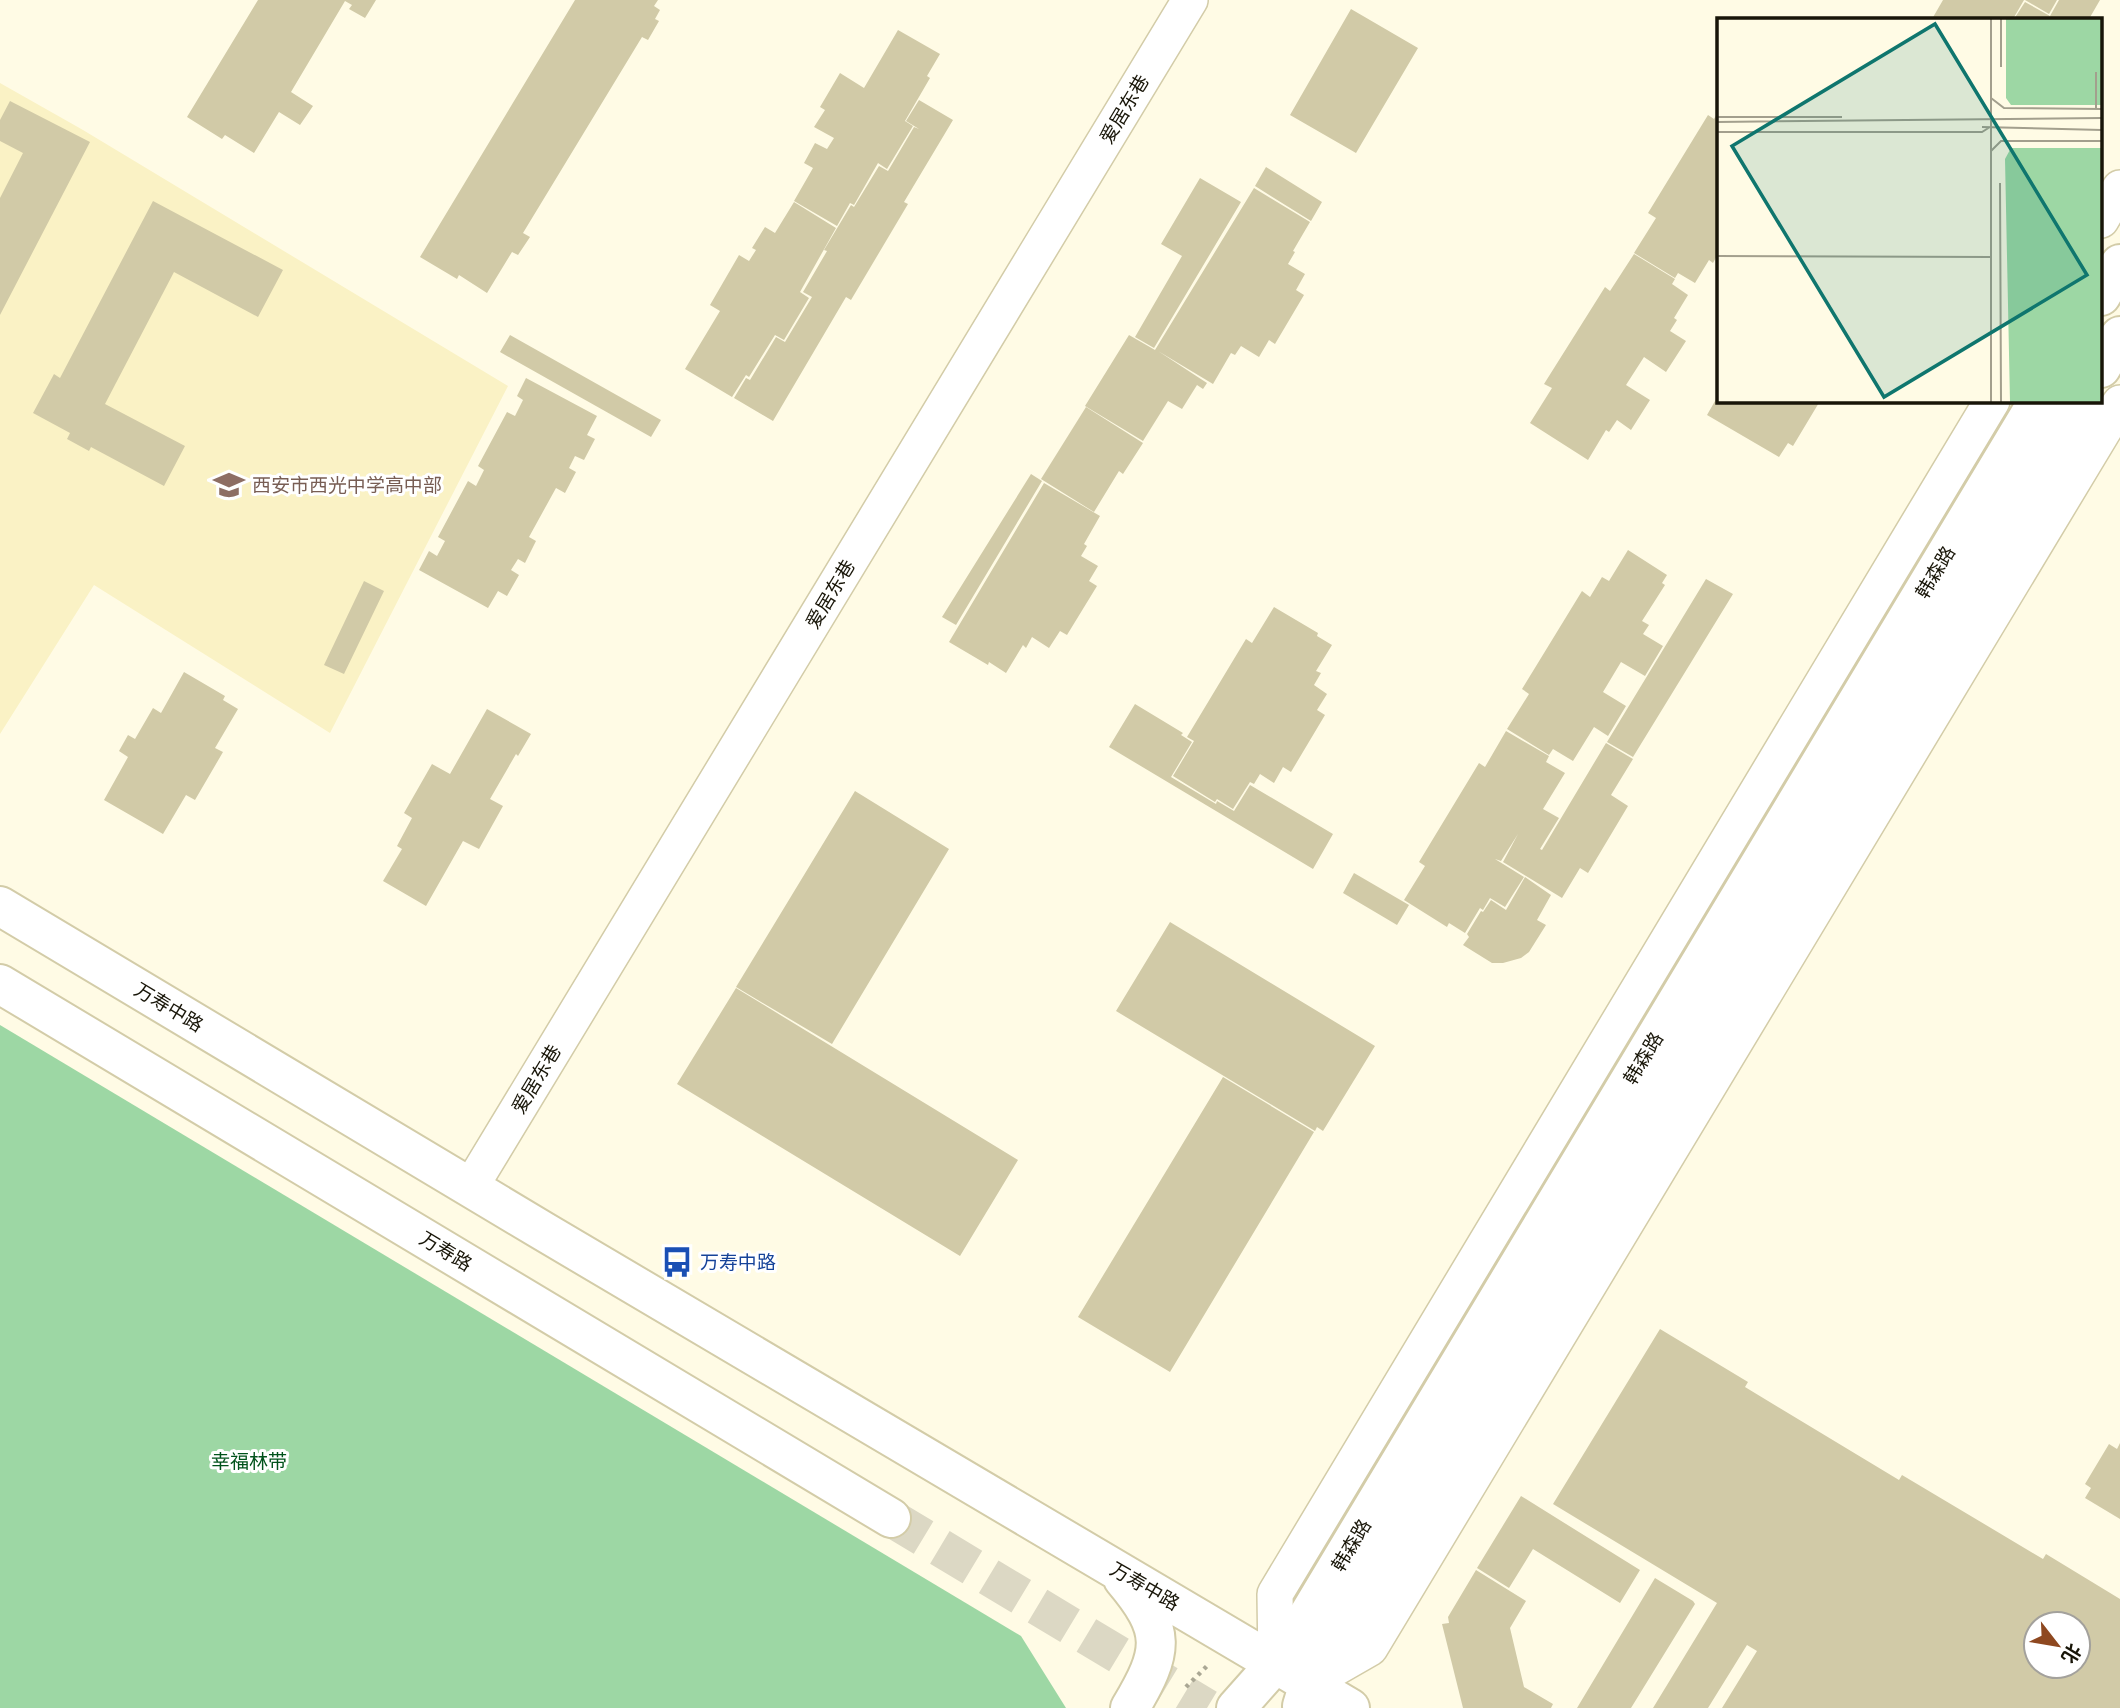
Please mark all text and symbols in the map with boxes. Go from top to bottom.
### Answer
inset map [1717,18,2102,402]
street label: 爱居东巷 [1093,70,1155,148]
school or university icon: 西安市西光中学高中部 [212,468,246,502]
place label: 西安市西光中学高中部 [252,472,442,498]
street label: 韩森路 [1909,541,1961,603]
street label: 爱居东巷 [799,555,861,633]
street label: 万寿中路 [130,976,208,1038]
street label: 韩森路 [1617,1027,1669,1089]
street label: 爱居东巷 [505,1040,567,1118]
street label: 万寿路 [415,1225,477,1277]
bus stop icon: 万寿中路 [660,1245,694,1279]
place label: 万寿中路 [700,1249,776,1275]
park label: 幸福林带 [211,1448,287,1474]
street label: 韩森路 [1325,1514,1377,1576]
street label: 万寿中路 [1106,1556,1184,1616]
north arrow [2022,1610,2092,1680]
text: 北 [2056,1639,2088,1669]

